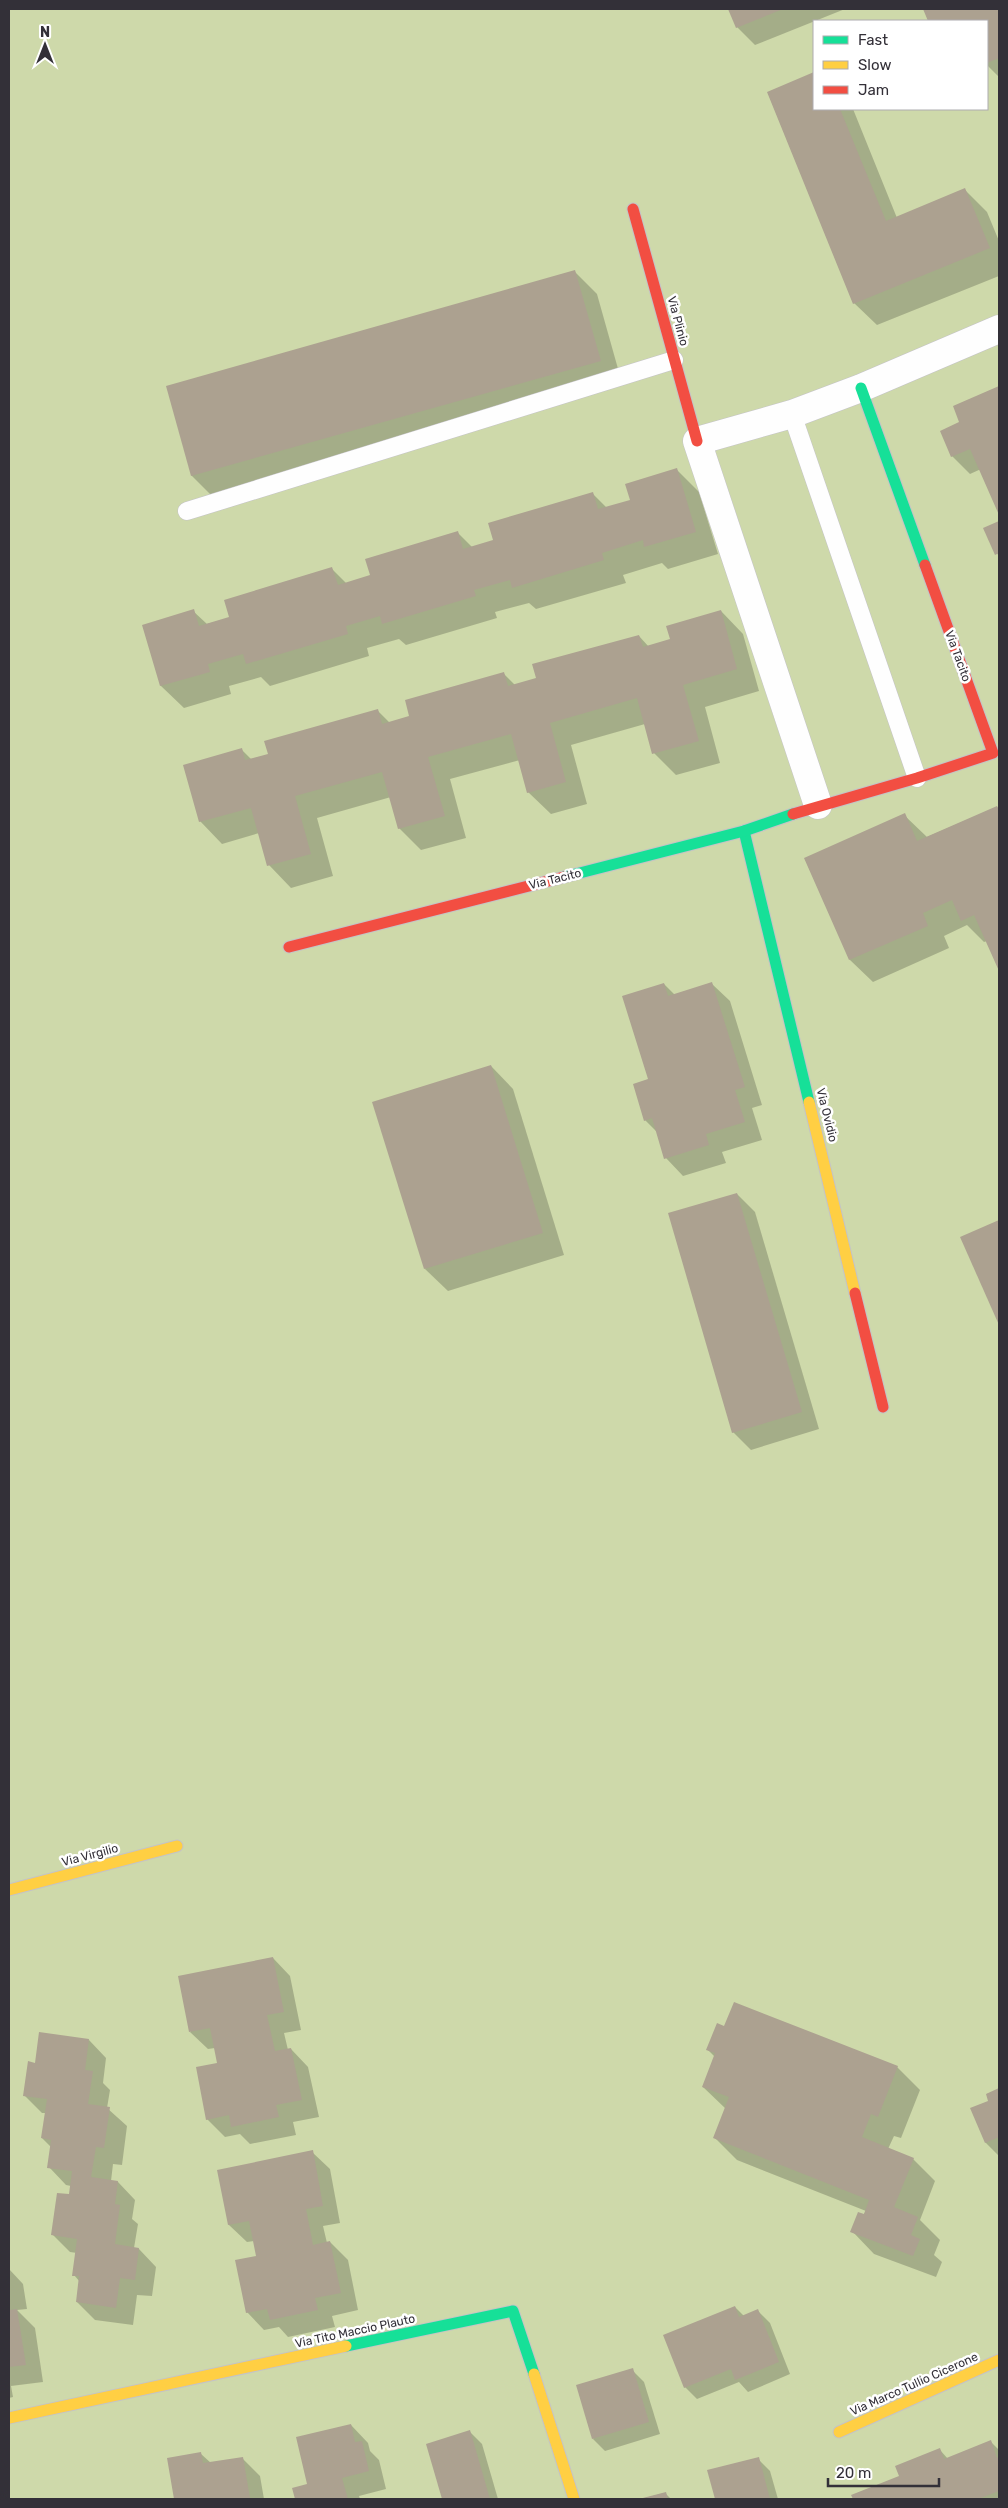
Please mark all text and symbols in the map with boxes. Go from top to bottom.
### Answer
north arrow [20,20,70,70]
legend [813,20,988,110]
text: N [40,24,50,41]
text: Fast [858,31,888,49]
text: Slow [858,56,891,74]
text: Jam [858,81,889,99]
street label: Via Plinio [665,295,691,347]
street label: Via Tacito [942,628,974,684]
street label: Via Tacito [527,866,583,892]
street label: Via Ovidio [814,1087,840,1143]
street label: Via Virgilio [60,1841,120,1869]
street label: Via Tito Maccio Plauto [294,2311,416,2351]
street label: Via Marco Tullio Cicerone [848,2349,980,2419]
scale bar [828,2456,939,2488]
text: 20 m [836,2464,871,2482]

